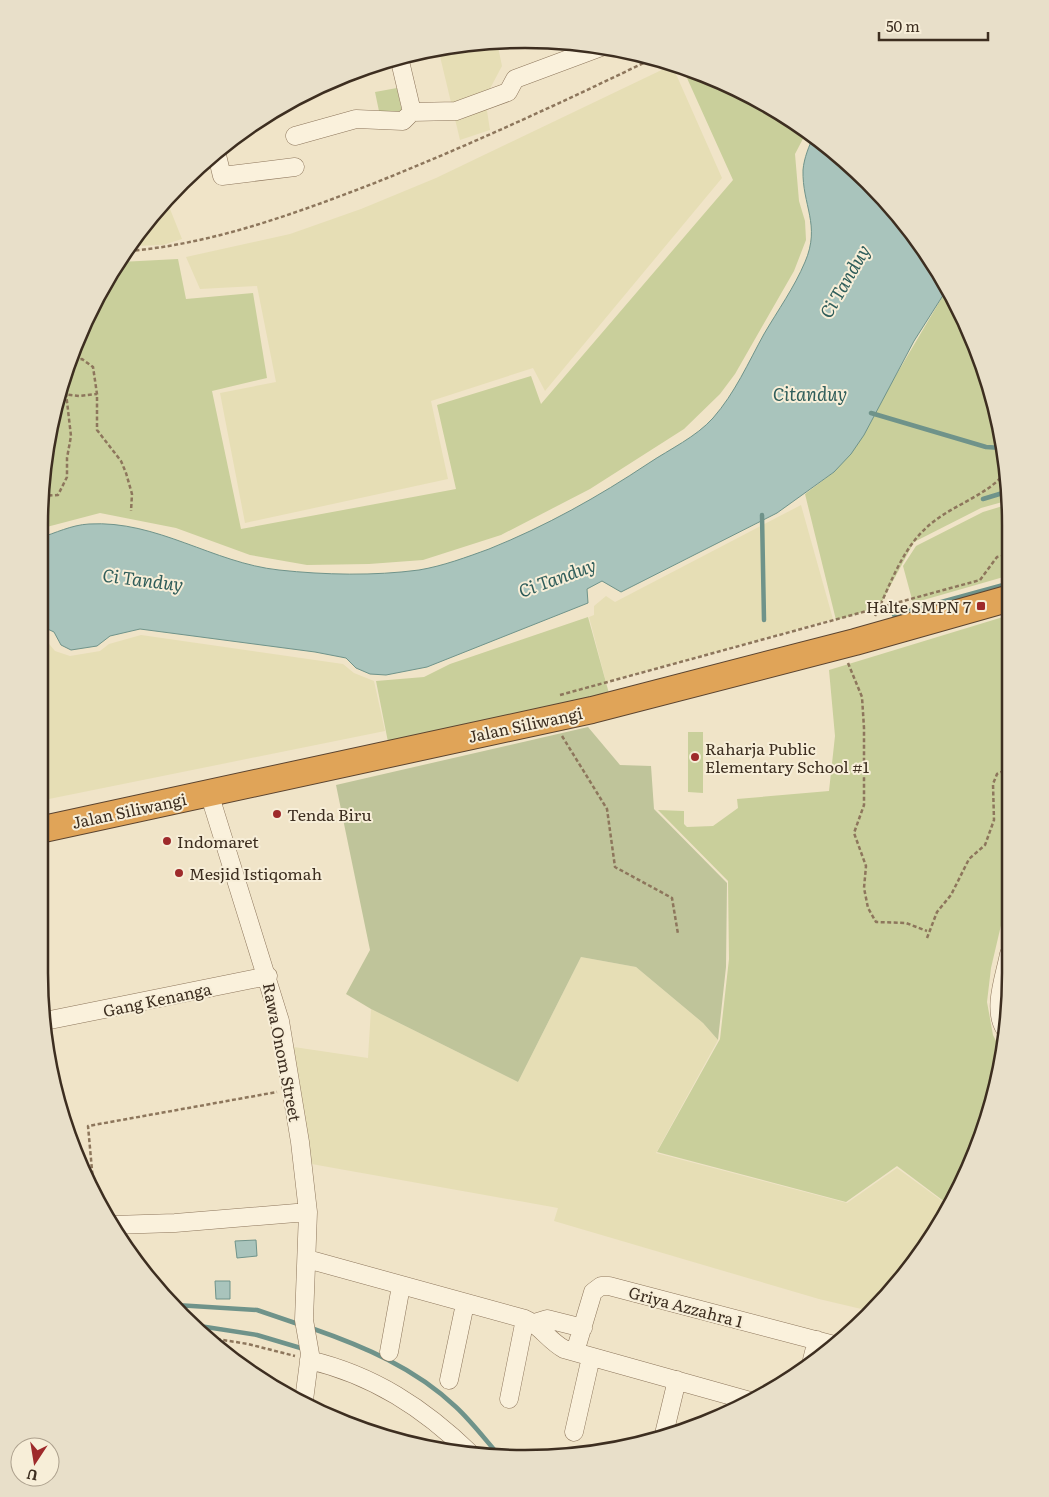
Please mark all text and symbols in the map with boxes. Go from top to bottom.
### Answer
scale bar [879,10,988,42]
text: 50 m [886,14,920,37]
water label: Ci Tanduy [812,239,876,323]
water label: Citanduy [773,380,847,407]
water label: Ci Tanduy [514,550,600,604]
water label: Ci Tanduy [101,561,185,597]
place label: Halte SMPN 7 [866,594,971,618]
marker: Halte SMPN 7 [975,600,987,612]
street label: Jalan Siliwangi [465,700,585,748]
place label: Raharja Public Elementary School #1 [705,736,870,778]
marker: Raharja Public Elementary School #1 [689,751,701,763]
street label: Jalan Siliwangi [69,786,189,834]
place label: Tenda Biru [287,802,372,826]
marker: Tenda Biru [271,808,283,820]
place label: Indomaret [177,829,259,853]
marker: Indomaret [161,835,173,847]
place label: Mesjid Istiqomah [189,861,322,885]
marker: Mesjid Istiqomah [173,867,185,879]
street label: Gang Kenanga [101,976,214,1022]
street label: Rawa Onom Street [258,980,308,1124]
street label: Griya Azzahra 1 [626,1279,746,1333]
north arrow [10,1437,60,1487]
text: U [25,1465,40,1487]

